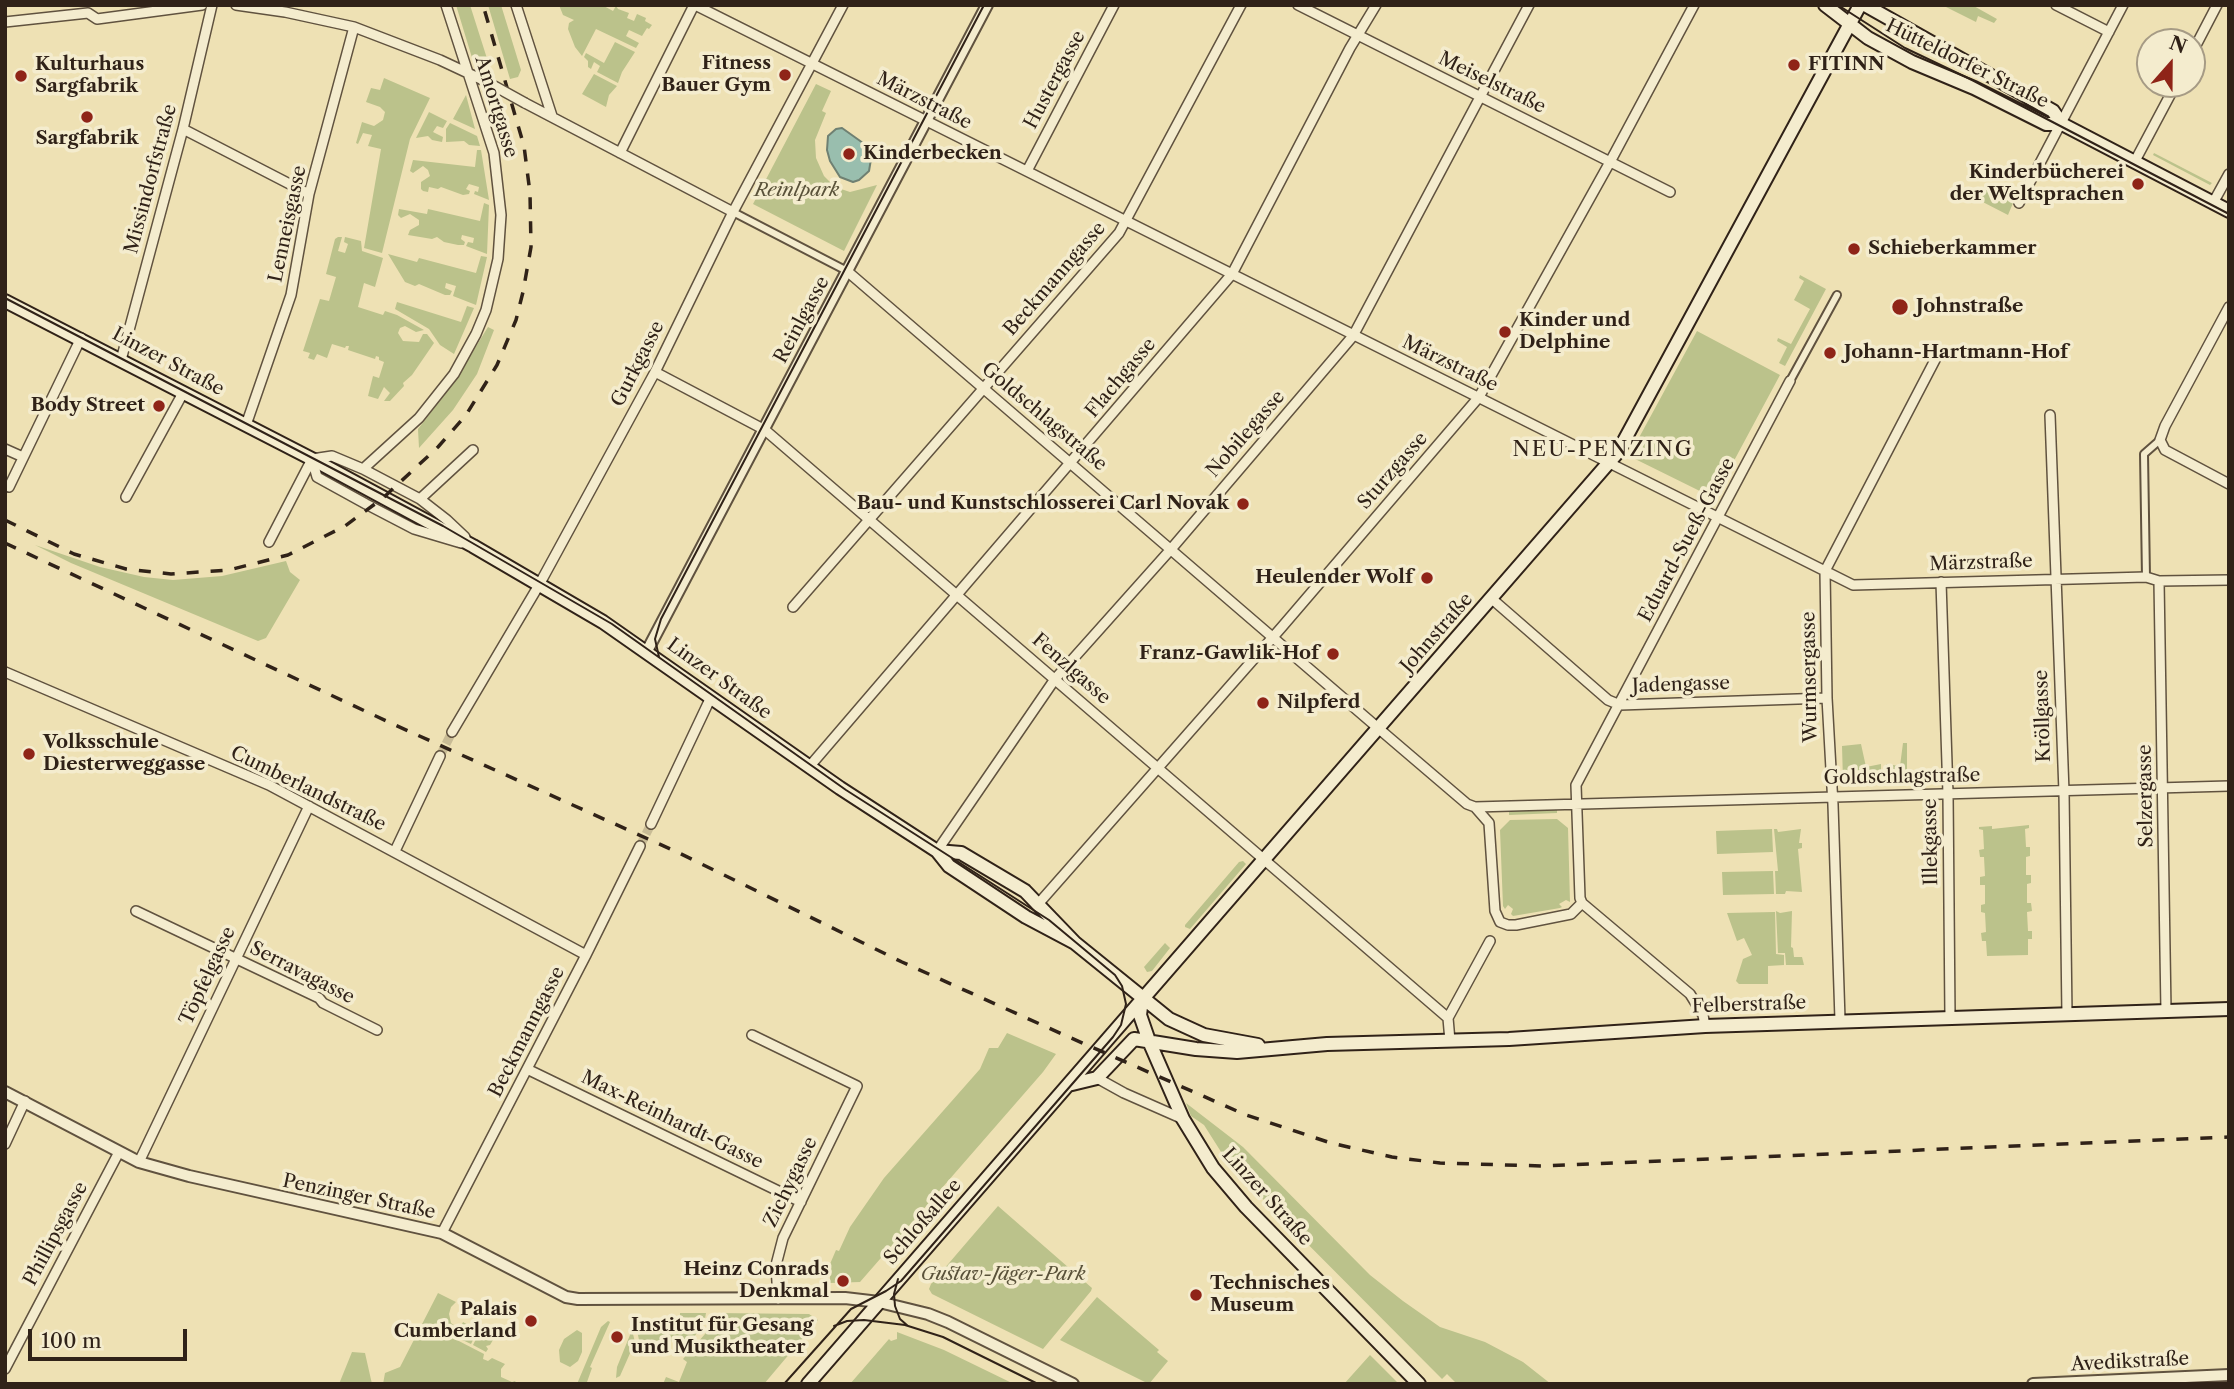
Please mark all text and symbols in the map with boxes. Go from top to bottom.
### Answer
street label: Hütteldorfer Straße [1882,15,2052,113]
street label: Hustergasse [1020,27,1090,133]
north arrow [2136,28,2206,98]
text: N [2166,31,2190,58]
street label: Meiselstraße [1435,47,1549,119]
street label: Amortgasse [470,53,522,161]
place label: Fitness Bauer Gym [661,53,771,97]
place label: Kulturhaus Sargfabrik [35,54,144,98]
place label: FITINN [1808,54,1884,76]
marker: FITINN [1786,57,1802,73]
marker: Fitness Bauer Gym [777,67,793,83]
street label: Märzstraße [873,67,975,135]
marker: Kulturhaus Sargfabrik [13,68,29,84]
street label: Missindorfstraße [120,102,182,256]
marker: Sargfabrik [79,109,95,125]
place label: Sargfabrik [35,128,139,150]
place label: Kinderbecken [863,143,1002,165]
marker: Kinderbecken [841,146,857,162]
place label: Kinderbücherei der Weltsprachen [1950,162,2124,206]
street label: Lenneisgasse [265,164,311,284]
marker: Kinderbücherei der Weltsprachen [2130,176,2146,192]
park label: Reinlpark [755,180,839,202]
street label: Beckmanngasse [999,217,1111,341]
place label: Schieberkammer [1868,238,2037,260]
marker: Schieberkammer [1846,241,1862,257]
street label: Reinlgasse [770,273,834,367]
place label: Johnstraße [1916,296,2023,318]
marker: Johnstraße [1890,297,1910,317]
place label: Kinder und Delphine [1519,310,1630,354]
street label: Gurkgasse [607,317,669,411]
street label: Linzer Straße [108,323,228,401]
marker: Kinder und Delphine [1497,324,1513,340]
street label: Märzstraße [1398,331,1502,397]
street label: Flachgasse [1081,334,1161,422]
place label: Johann-Hartmann-Hof [1844,342,2068,364]
marker: Johann-Hartmann-Hof [1822,345,1838,361]
street label: Goldschlagstraße [977,358,1111,476]
street label: Nobilegasse [1202,386,1290,482]
place label: Body Street [31,395,145,417]
marker: Body Street [151,398,167,414]
street label: Sturzgasse [1353,428,1433,514]
district label: NEU-PENZING [1514,437,1692,463]
street label: Eduard-Sueß-Gasse [1634,454,1740,626]
place label: Bau- und Kunstschlosserei Carl Novak [857,493,1229,515]
marker: Bau- und Kunstschlosserei Carl Novak [1235,496,1251,512]
street label: Märzstraße [1929,550,2033,576]
place label: Heulender Wolf [1255,567,1413,589]
marker: Heulender Wolf [1419,570,1435,586]
street label: Johnstraße [1396,588,1478,678]
street label: Wurmsergasse [1797,611,1823,743]
street label: Fenzlgasse [1027,629,1115,709]
street label: Linzer Straße [662,633,776,725]
place label: Franz-Gawlik-Hof [1139,643,1319,665]
marker: Franz-Gawlik-Hof [1325,646,1341,662]
street label: Kröllgasse [2030,669,2056,763]
street label: Jadengasse [1632,672,1730,698]
place label: Nilpferd [1277,692,1360,714]
marker: Nilpferd [1255,695,1271,711]
place label: Volksschule Diesterweggasse [43,732,205,776]
street label: Cumberlandstraße [227,742,389,836]
street label: Selzergasse [2134,744,2158,848]
marker: Volksschule Diesterweggasse [21,746,37,762]
street label: Goldschlagstraße [1823,764,1981,790]
street label: Illekgasse [1919,798,1943,886]
street label: Töpfelgasse [175,923,241,1029]
street label: Serravagasse [246,937,358,1009]
street label: Beckmanngasse [484,963,570,1101]
street label: Felberstraße [1691,992,1807,1018]
street label: Max-Reinhardt-Gasse [577,1066,767,1174]
street label: Zichygasse [759,1133,823,1231]
street label: Linzer Straße [1217,1143,1317,1251]
street label: Penzinger Straße [281,1170,437,1224]
street label: Schloßallee [880,1174,966,1270]
street label: Phillipsgasse [19,1178,93,1290]
place label: Heinz Conrads Denkmal [683,1259,829,1303]
park label: Gustav-Jäger-Park [920,1264,1086,1286]
marker: Heinz Conrads Denkmal [835,1273,851,1289]
place label: Technisches Museum [1210,1273,1330,1317]
marker: Technisches Museum [1188,1287,1204,1303]
place label: Palais Cumberland [394,1299,517,1343]
marker: Palais Cumberland [523,1313,539,1329]
place label: Institut für Gesang und Musiktheater [631,1315,814,1359]
scale bar [32,1316,191,1360]
text: 100 m [41,1328,102,1353]
marker: Institut für Gesang und Musiktheater [609,1329,625,1345]
street label: Avedikstraße [2070,1348,2190,1376]

